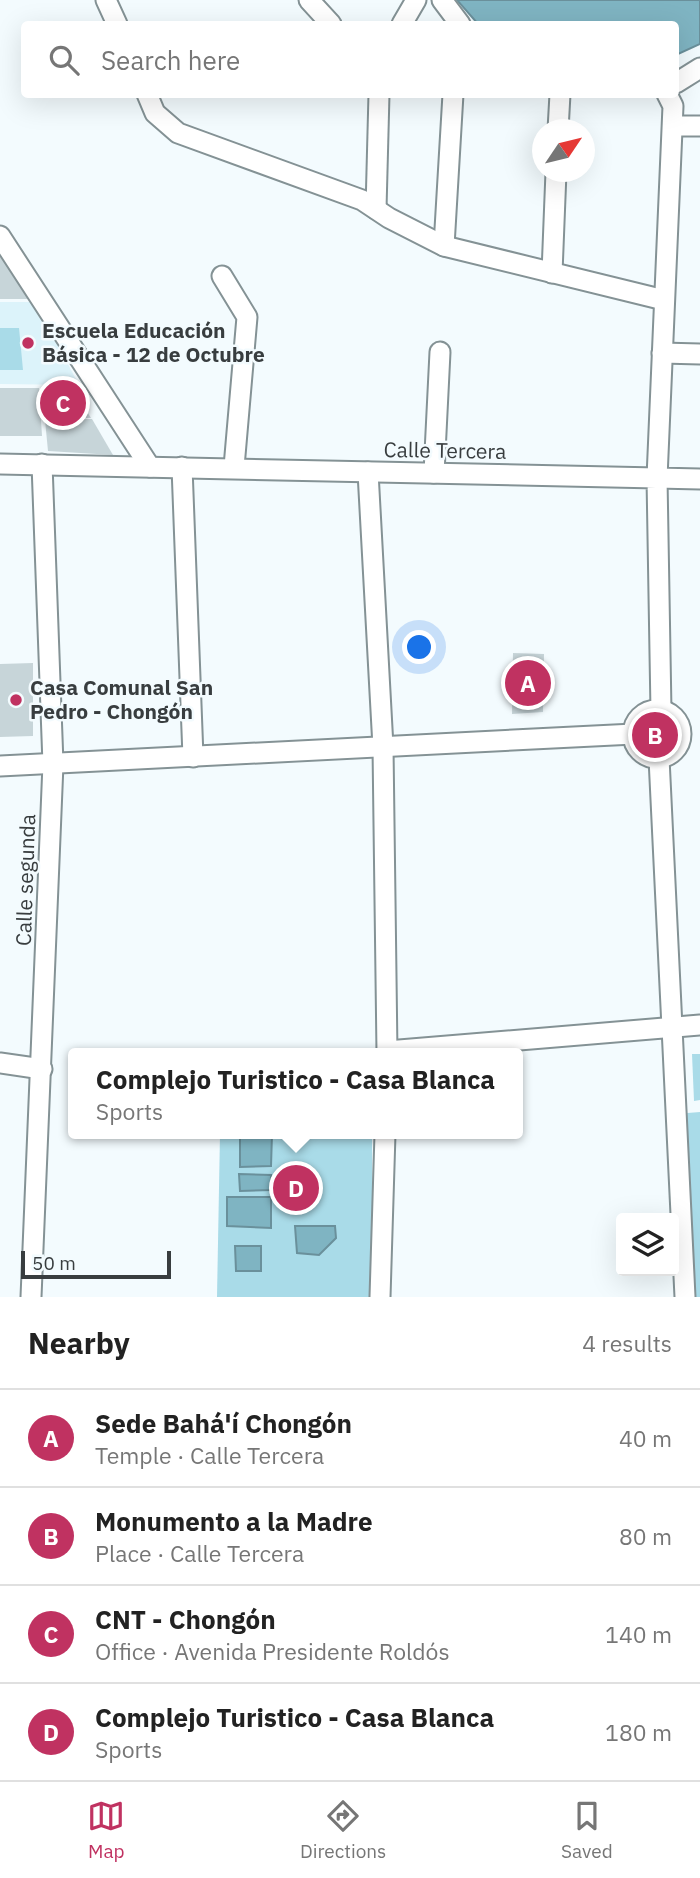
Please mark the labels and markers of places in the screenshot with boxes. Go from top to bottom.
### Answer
place label: Escuela Educación Básica - 12 de Octubre [42,316,265,368]
marker: Escuela Educación Básica - 12 de Octubre [20,335,36,351]
pin: C [40,377,86,429]
pin: A [505,657,551,709]
place label: Casa Comunal San Pedro - Chongón [30,673,213,725]
marker: Casa Comunal San Pedro - Chongón [8,692,24,708]
pin: B [632,709,678,761]
pin: D [273,1162,319,1214]

